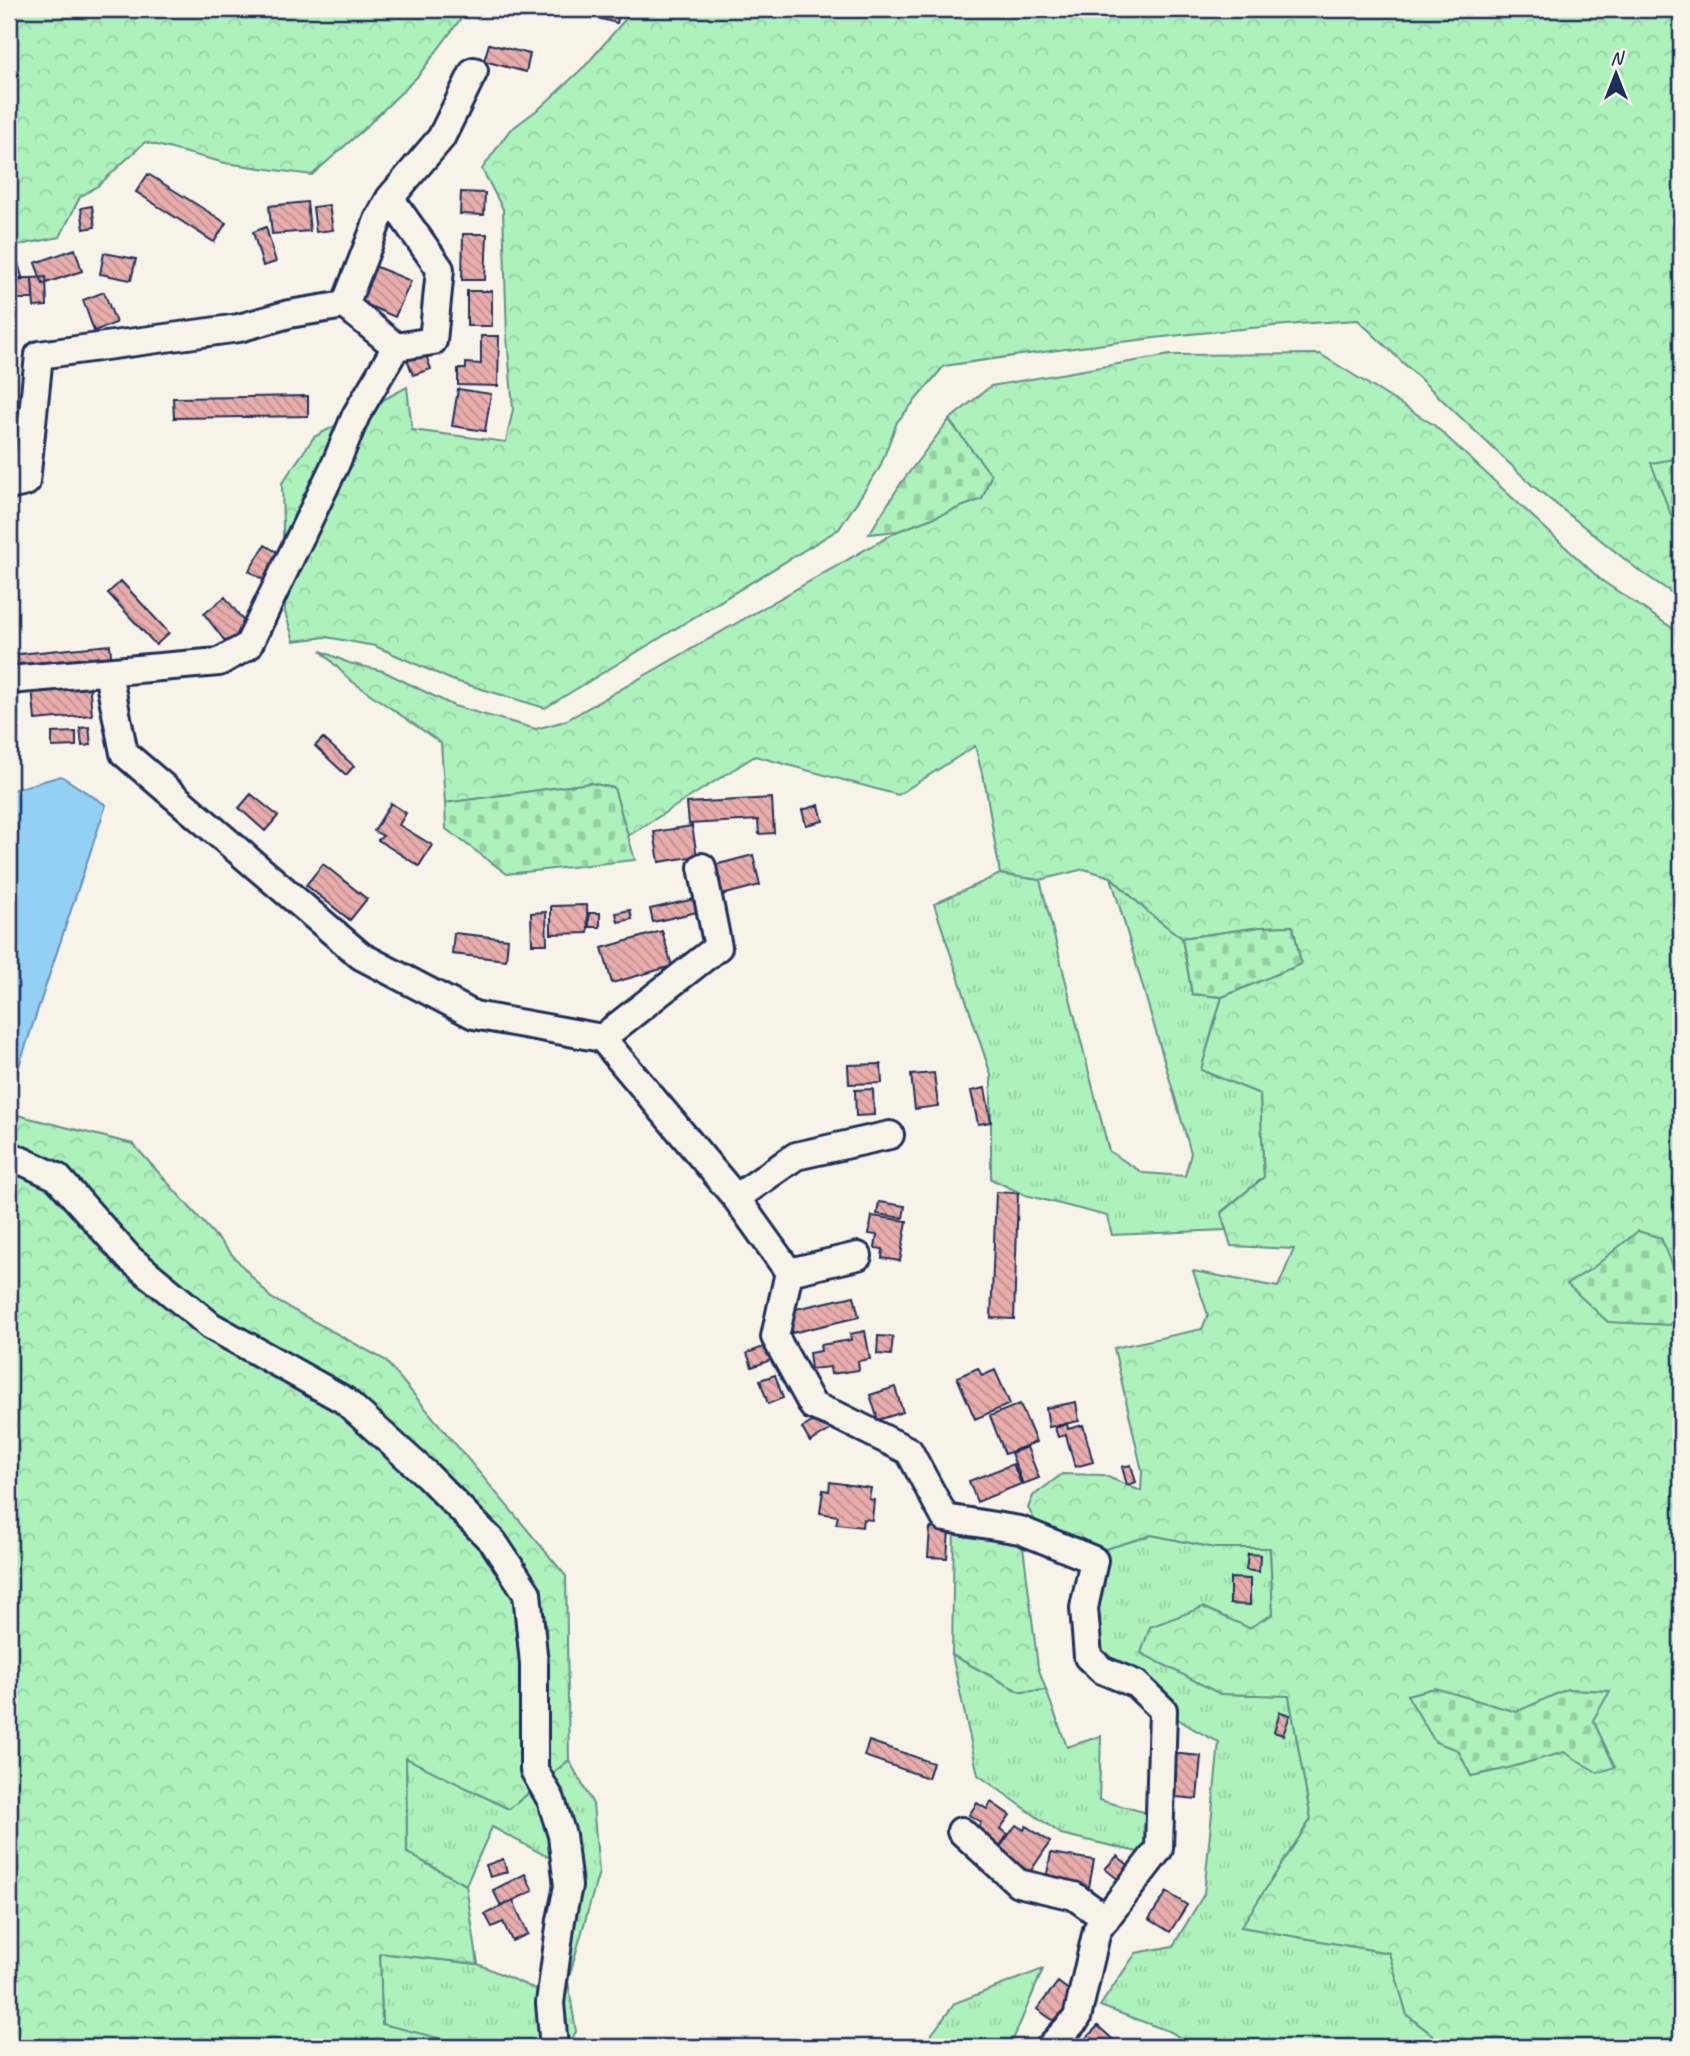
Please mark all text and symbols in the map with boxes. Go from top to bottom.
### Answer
north arrow [1582,38,1652,108]
text: N [1610,46,1625,70]

